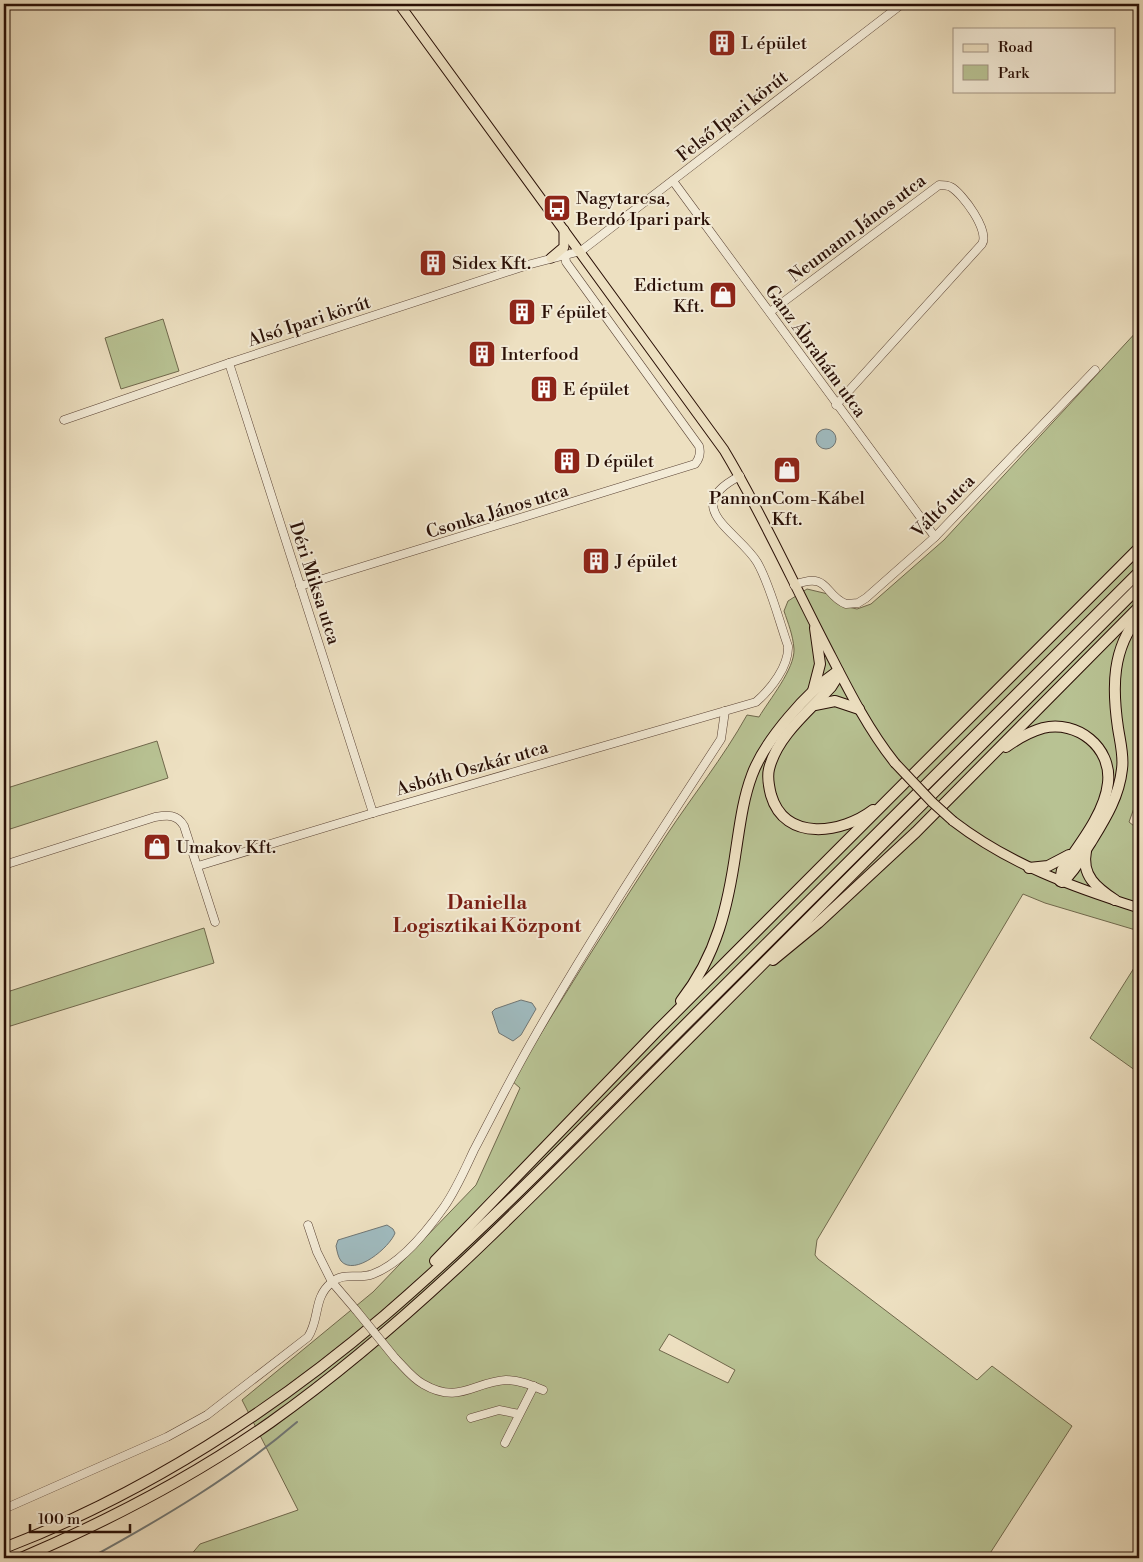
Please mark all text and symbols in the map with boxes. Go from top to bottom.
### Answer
building icon: L épület [707,28,737,58]
legend [953,28,1116,92]
place label: L épület [741,32,808,55]
text: Road [998,38,1033,57]
text: Park [998,64,1030,83]
street label: Felső Ipari körút [672,65,793,167]
street label: Neumann János utca [784,169,931,288]
place label: Nagytarcsa, Berdó Ipari park [575,187,712,231]
bus stop icon: Nagytarcsa, Berdó Ipari park [542,193,572,223]
building icon: Sidex Kft. [418,248,448,278]
place label: Sidex Kft. [452,252,531,275]
place label: Edictum Kft. [634,274,704,318]
shop icon: Edictum Kft. [708,280,738,310]
street label: Ganz Ábrahám utca [760,280,872,423]
street label: Alsó Ipari körút [244,291,374,352]
building icon: F épület [507,297,537,327]
place label: F épület [541,301,608,324]
building icon: Interfood [467,339,497,369]
place label: Interfood [501,343,579,366]
building icon: E épület [529,374,559,404]
place label: E épület [563,378,630,401]
building icon: D épület [552,446,582,476]
place label: D épület [586,450,655,473]
shop icon: PannonCom-Kábel Kft. [772,455,802,485]
street label: Váltó utca [906,469,981,544]
street label: Csonka János utca [423,479,572,544]
place label: PannonCom-Kábel Kft. [709,487,866,531]
street label: Déri Miksa utca [284,519,346,648]
building icon: J épület [581,546,611,576]
place label: J épület [614,550,678,573]
street label: Asbóth Oszkár utca [392,736,552,801]
shop icon: Umakov Kft. [142,832,172,862]
place label: Umakov Kft. [176,836,276,859]
district label: Daniella Logisztikai Központ [393,891,582,939]
scale bar [30,1502,130,1534]
text: 100 m [38,1510,80,1529]

